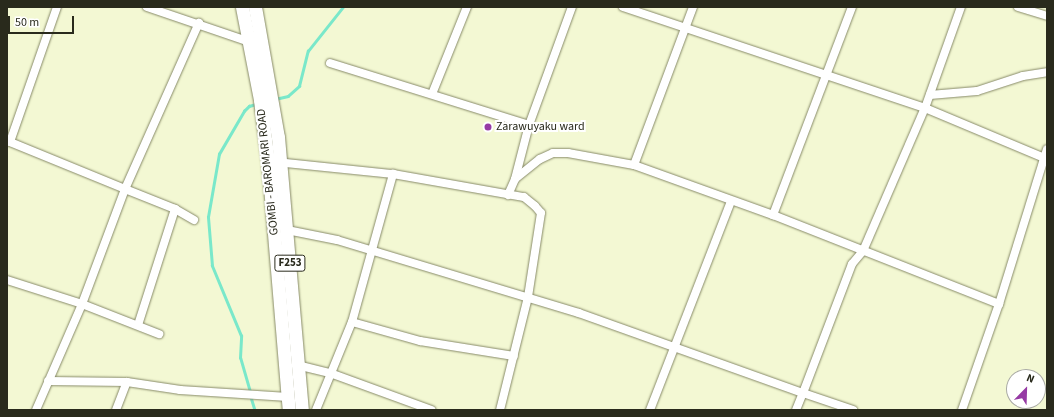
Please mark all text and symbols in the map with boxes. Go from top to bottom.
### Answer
scale bar [10,8,76,34]
text: 50 m [15,14,39,31]
street label: GOMBI - BAROMARI ROAD [254,108,282,236]
place label: Zarawuyaku ward [496,120,585,134]
marker: Zarawuyaku ward [483,122,493,132]
road number: F253 [274,254,306,272]
north arrow [1006,369,1046,409]
text: N [1024,370,1037,387]

